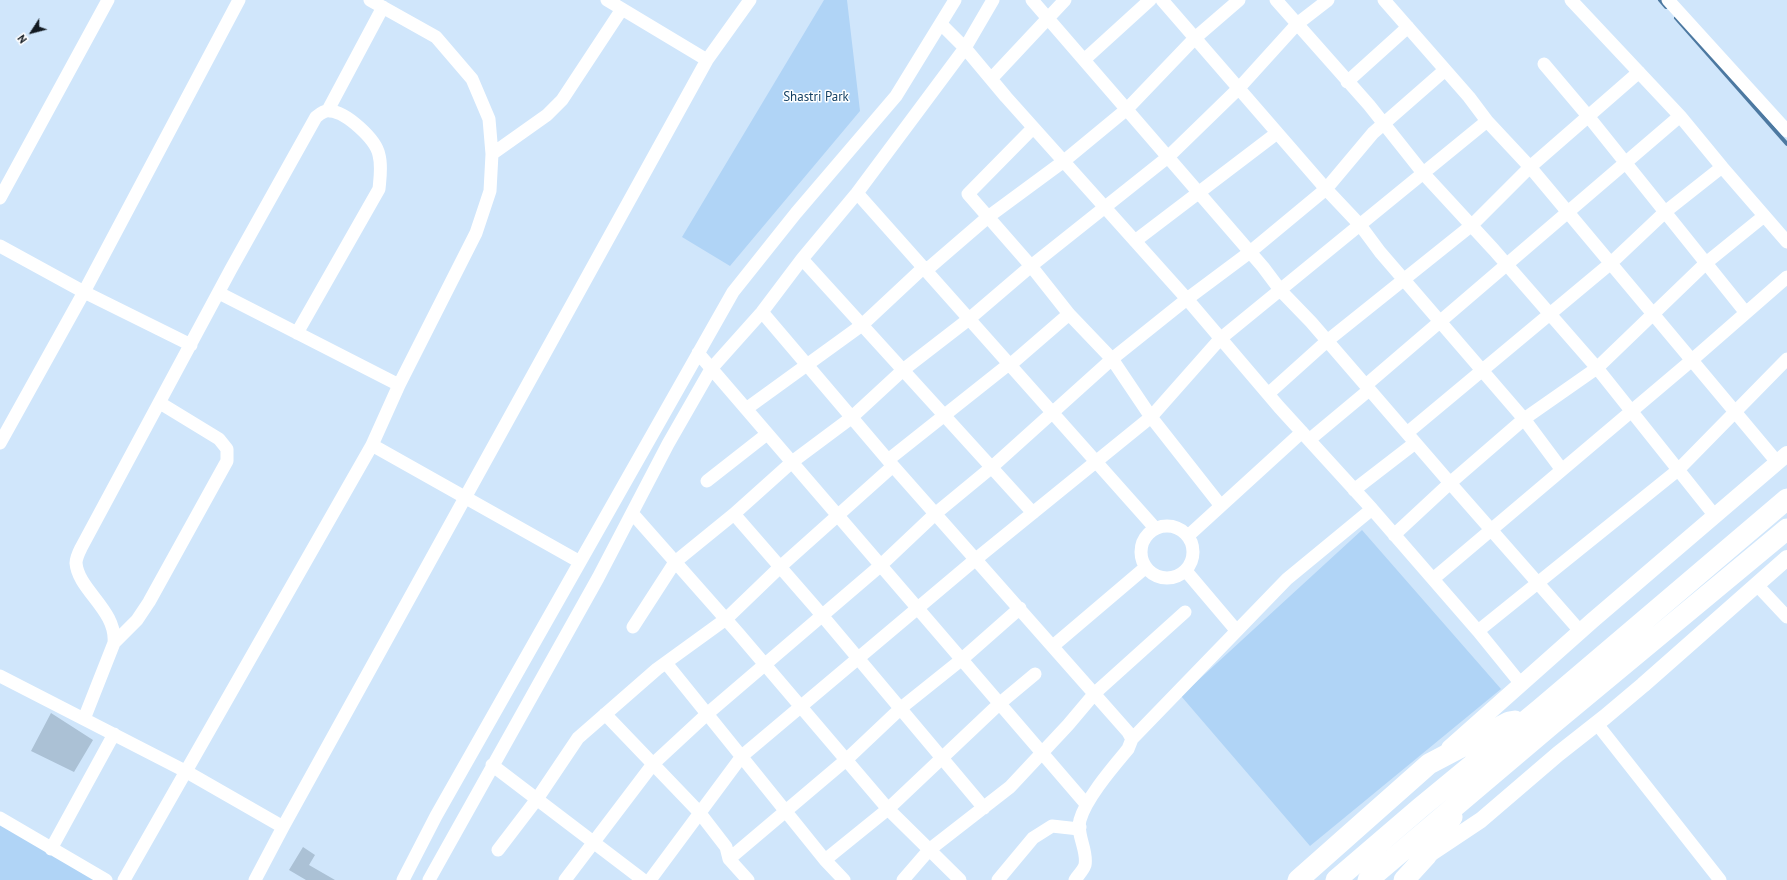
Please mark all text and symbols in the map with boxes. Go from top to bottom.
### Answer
north arrow [12,12,52,52]
text: N [15,32,30,46]
park label: Shastri Park [783,89,849,105]

